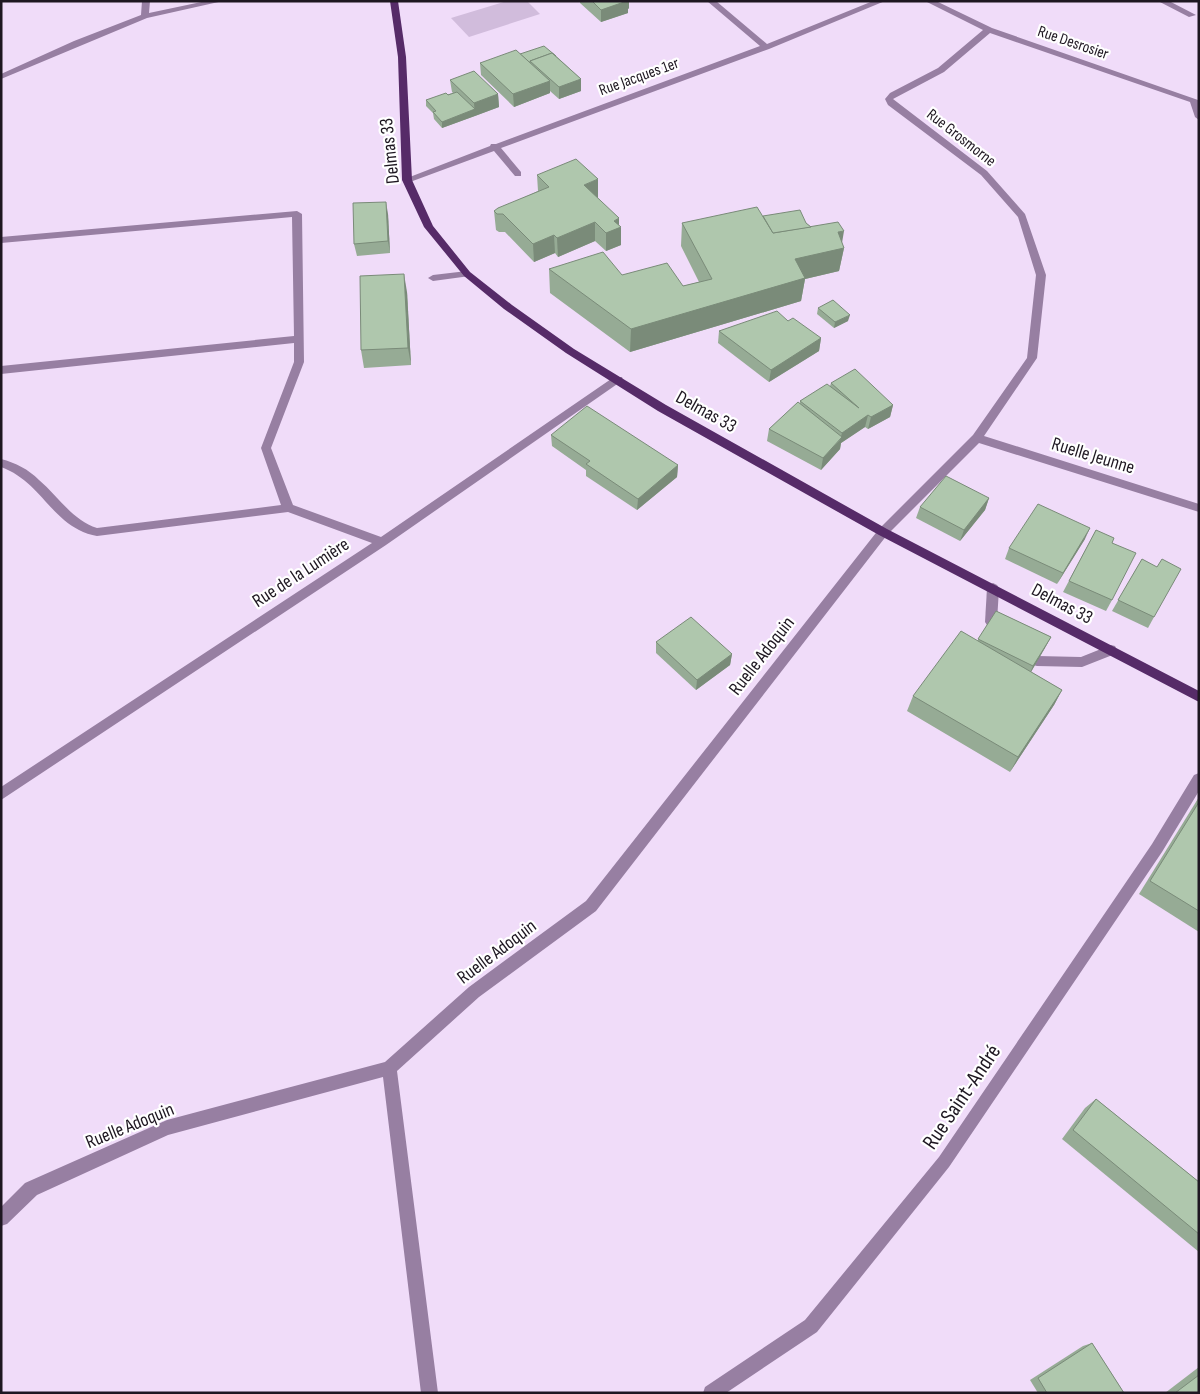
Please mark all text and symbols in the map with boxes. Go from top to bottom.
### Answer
street label: Rue Desrosier [1035,22,1111,64]
street label: Rue Jacques 1er [597,54,682,100]
street label: Rue Grosmorne [923,105,999,171]
street label: Delmas 33 [375,117,405,185]
street label: Delmas 33 [672,386,740,438]
street label: Ruelle Jeunne [1049,433,1137,479]
street label: Rue de la Lumière [248,533,354,613]
street label: Delmas 33 [1028,578,1096,630]
street label: Ruelle Adoquin [724,612,800,700]
street label: Ruelle Adoquin [453,915,541,989]
street label: Rue Saint-André [917,1039,1007,1155]
street label: Ruelle Adoquin [82,1098,178,1154]

